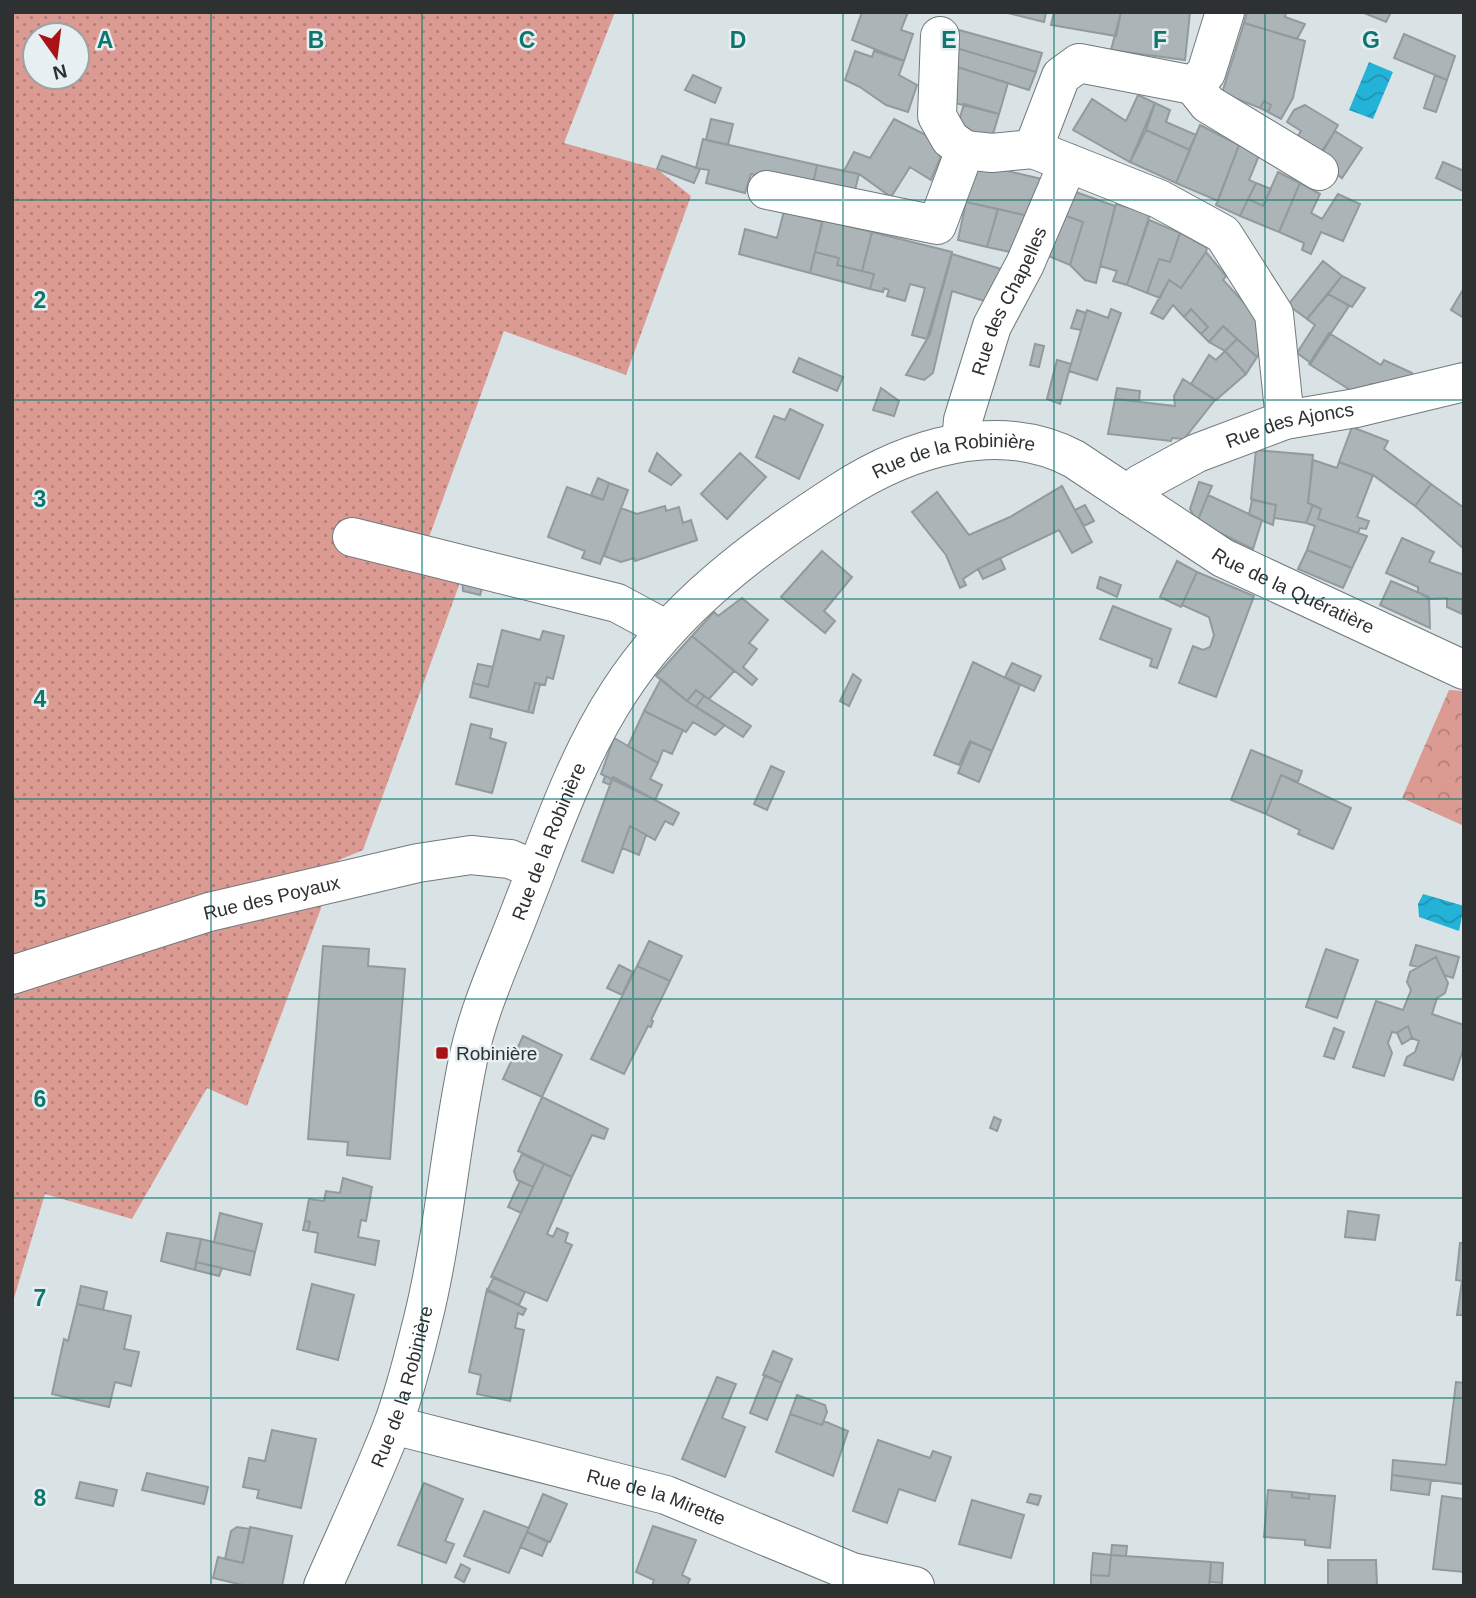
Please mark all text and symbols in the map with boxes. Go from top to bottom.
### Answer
north arrow [21,21,91,91]
text: A [97,27,113,53]
text: B [308,27,324,53]
text: C [519,27,535,53]
text: D [730,27,746,53]
text: E [941,27,957,53]
text: F [1153,27,1167,53]
text: G [1362,27,1380,53]
text: N [51,60,69,84]
street label: Rue des Chapelles [967,223,1050,378]
text: 2 [34,287,46,313]
street label: Rue des Ajoncs [1223,398,1355,452]
street label: Rue de la Robinière [868,429,1037,482]
text: 3 [34,486,46,512]
street label: Rue de la Quératière [1208,543,1378,637]
text: 4 [34,686,47,712]
street label: Rue de la Robinière [507,759,589,923]
street label: Rue des Poyaux [201,871,342,923]
text: 5 [34,886,47,912]
place label: Robinière [456,1043,537,1064]
marker: Robinière [434,1045,450,1061]
text: 6 [34,1086,46,1112]
text: 7 [34,1285,46,1311]
street label: Rue de la Robinière [366,1304,436,1470]
street label: Rue de la Mirette [585,1465,729,1529]
text: 8 [34,1485,47,1511]

